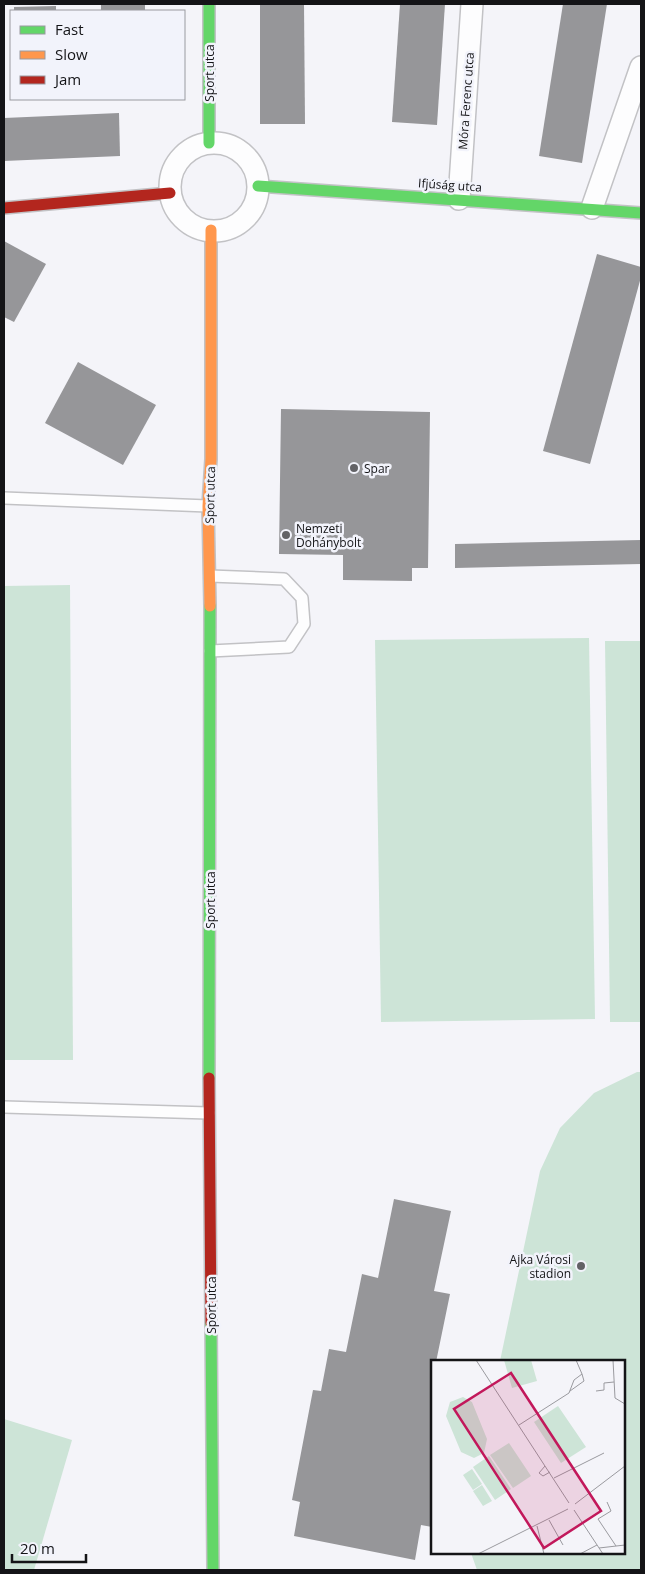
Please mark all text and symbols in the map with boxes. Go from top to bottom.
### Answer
legend [10,10,185,100]
text: Fast [55,19,84,39]
text: Slow [55,44,88,64]
street label: Sport utca [201,44,218,102]
street label: Móra Ferenc utca [454,52,478,150]
text: Jam [53,69,81,89]
street label: Ifjúság utca [418,174,482,196]
place label: Spar [364,460,390,477]
marker: Spar [348,462,360,474]
street label: Sport utca [201,466,219,524]
place label: Nemzeti Dohánybolt [296,520,361,551]
marker: Nemzeti Dohánybolt [280,529,292,541]
street label: Sport utca [202,871,219,929]
place label: Ajka Városi stadion [510,1251,571,1282]
marker: Ajka Városi stadion [575,1260,587,1272]
street label: Sport utca [203,1276,220,1334]
inset map [431,1360,625,1554]
scale bar [12,1532,86,1564]
text: 20 m [20,1538,55,1558]

